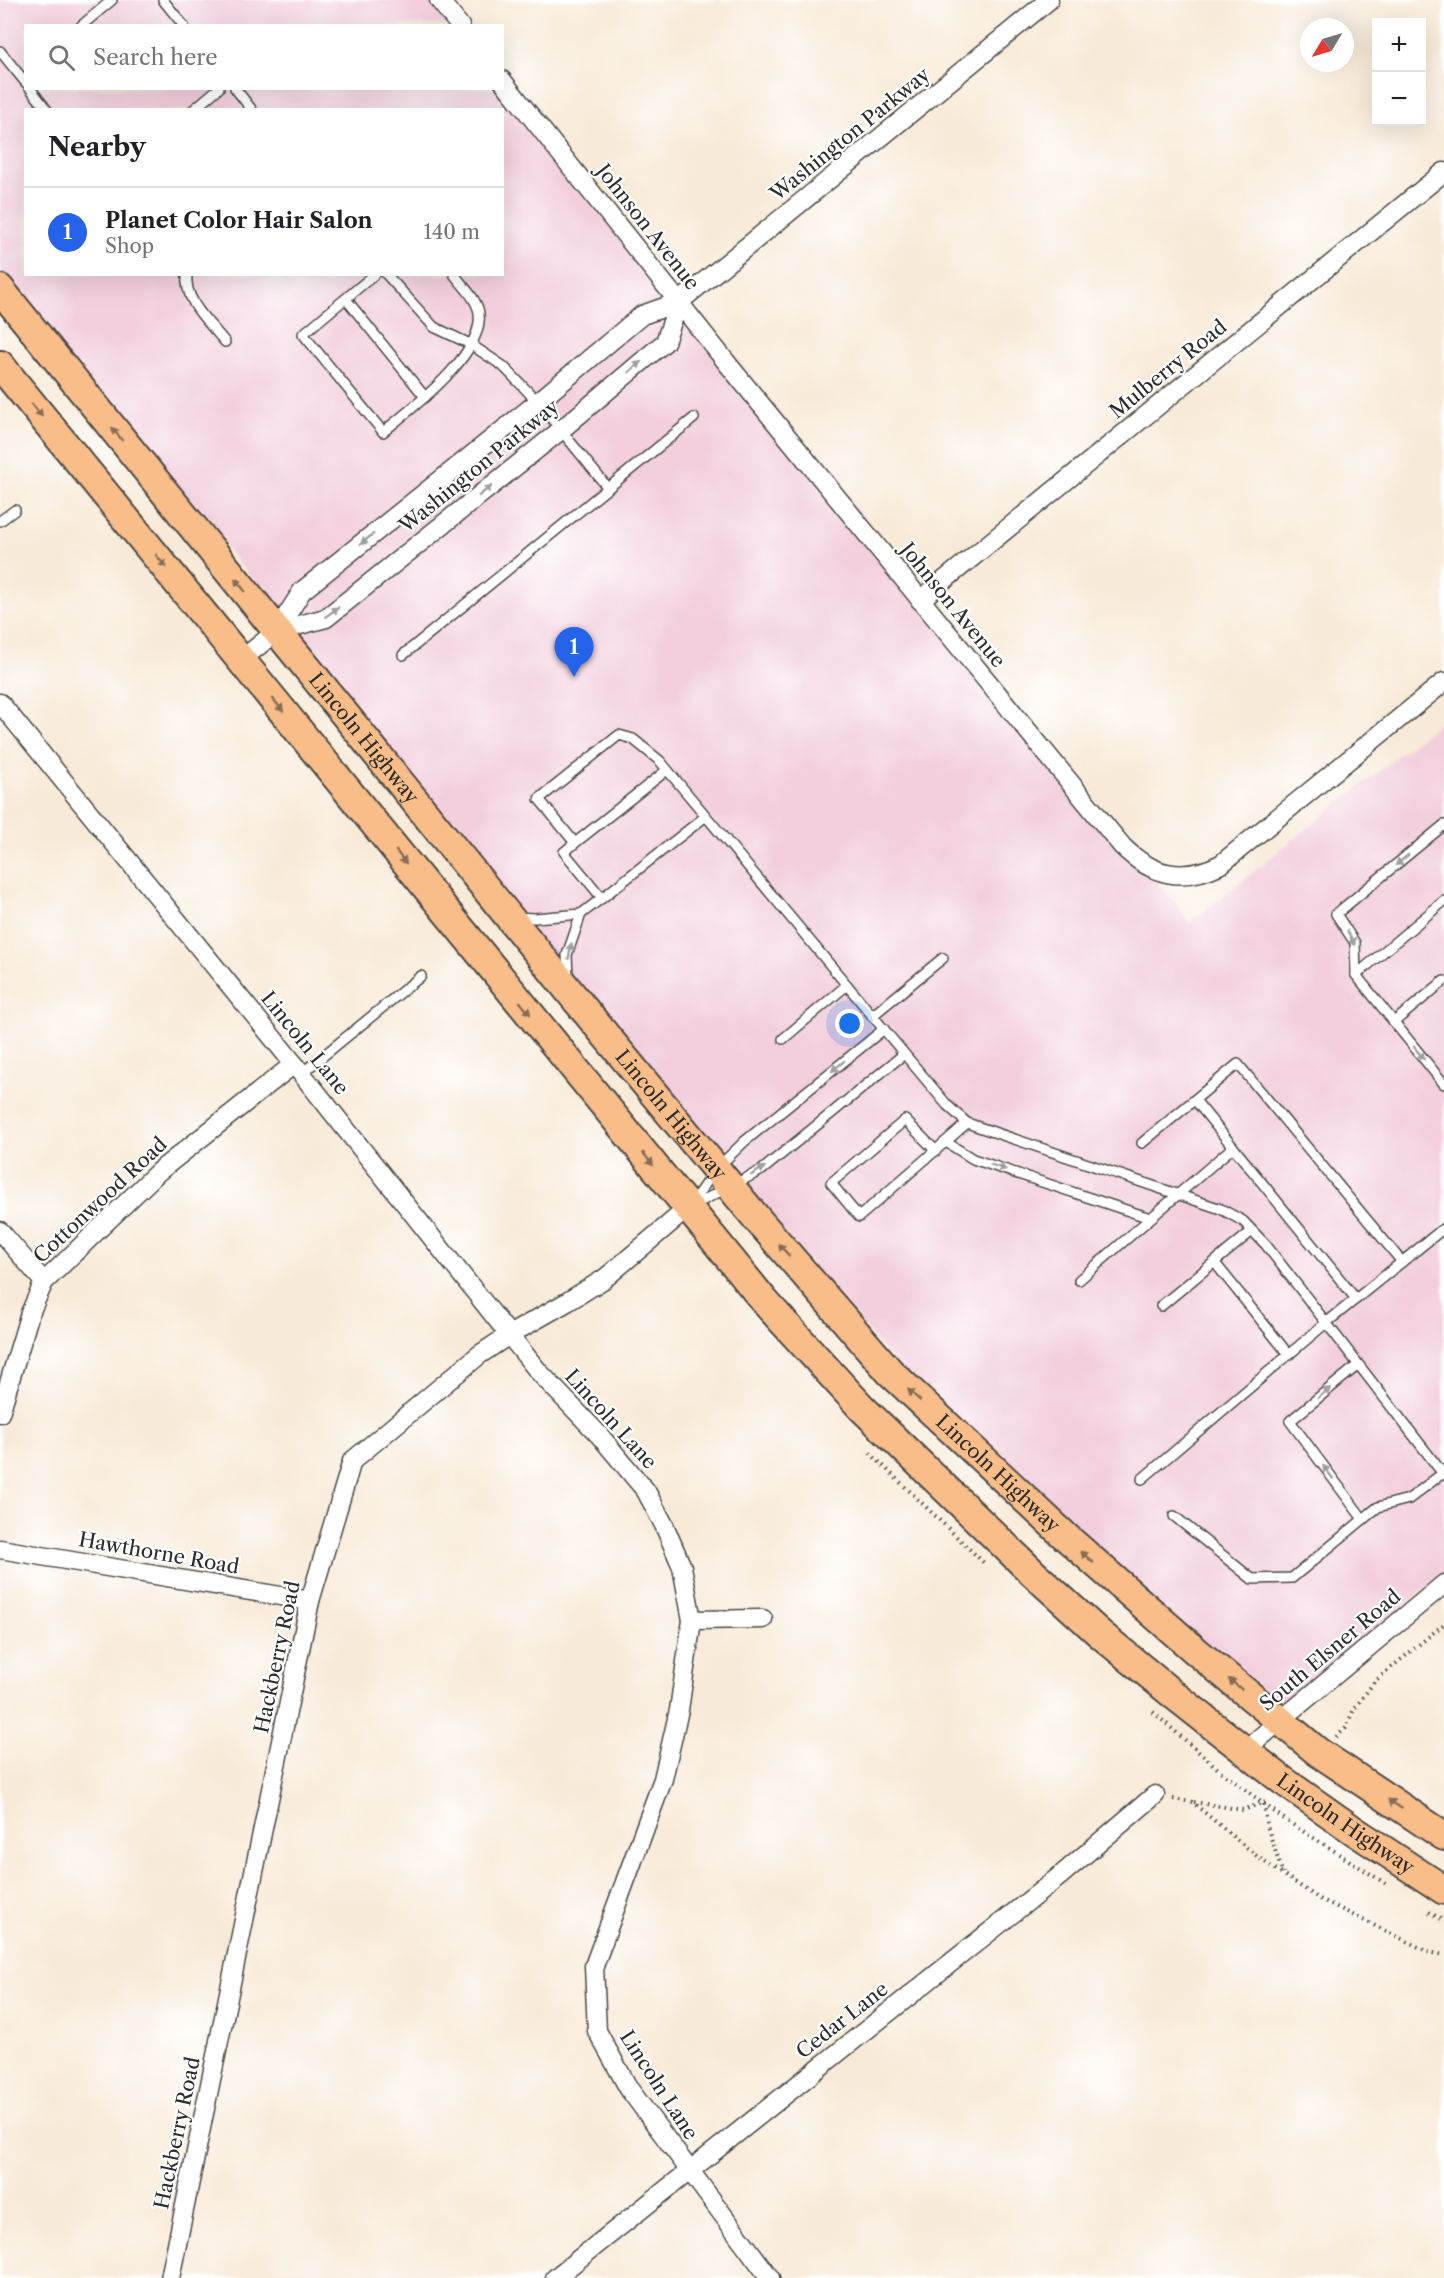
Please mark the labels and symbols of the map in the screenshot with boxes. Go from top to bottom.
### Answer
north arrow [1300,18,1354,72]
street label: Washington Parkway [765,62,935,206]
street label: Johnson Avenue [590,157,705,295]
street label: Mulberry Road [1105,315,1231,423]
one-way arrow [627,361,643,374]
street label: Washington Parkway [394,394,564,538]
one-way arrow [30,403,43,418]
one-way arrow [111,426,124,442]
one-way arrow [477,485,492,498]
one-way arrow [359,533,374,545]
street label: Johnson Avenue [894,536,1011,672]
one-way arrow [154,553,167,569]
one-way arrow [234,577,247,593]
one-way arrow [325,607,340,619]
pin: 1 [554,628,594,677]
street label: Lincoln Highway [304,668,425,809]
one-way arrow [272,698,284,713]
one-way arrow [395,849,408,865]
one-way arrow [1395,853,1410,866]
one-way arrow [1345,929,1355,947]
one-way arrow [566,942,575,961]
street label: Lincoln Lane [256,987,354,1099]
one-way arrow [518,1000,531,1016]
your location [835,1009,864,1038]
street label: Lincoln Highway [610,1045,732,1185]
one-way arrow [1412,1045,1424,1060]
one-way arrow [830,1059,846,1072]
street label: Cottonwood Road [28,1132,172,1268]
one-way arrow [641,1151,654,1166]
one-way arrow [989,1163,1007,1172]
one-way arrow [750,1166,766,1177]
one-way arrow [778,1243,791,1258]
street label: Lincoln Lane [560,1364,662,1474]
one-way arrow [1316,1387,1331,1400]
one-way arrow [908,1388,922,1402]
street label: Lincoln Highway [931,1409,1066,1538]
one-way arrow [1322,1465,1334,1481]
street label: Hawthorne Road [77,1527,241,1579]
one-way arrow [1080,1551,1095,1564]
street label: Hackberry Road [249,1579,305,1735]
street label: South Elsner Road [1255,1584,1405,1716]
one-way arrow [1227,1677,1243,1690]
street label: Lincoln Highway [1272,1768,1420,1880]
one-way arrow [1388,1798,1404,1810]
street label: Cedar Lane [791,1977,893,2063]
street label: Lincoln Lane [615,2026,703,2144]
street label: Hackberry Road [149,2055,205,2211]

